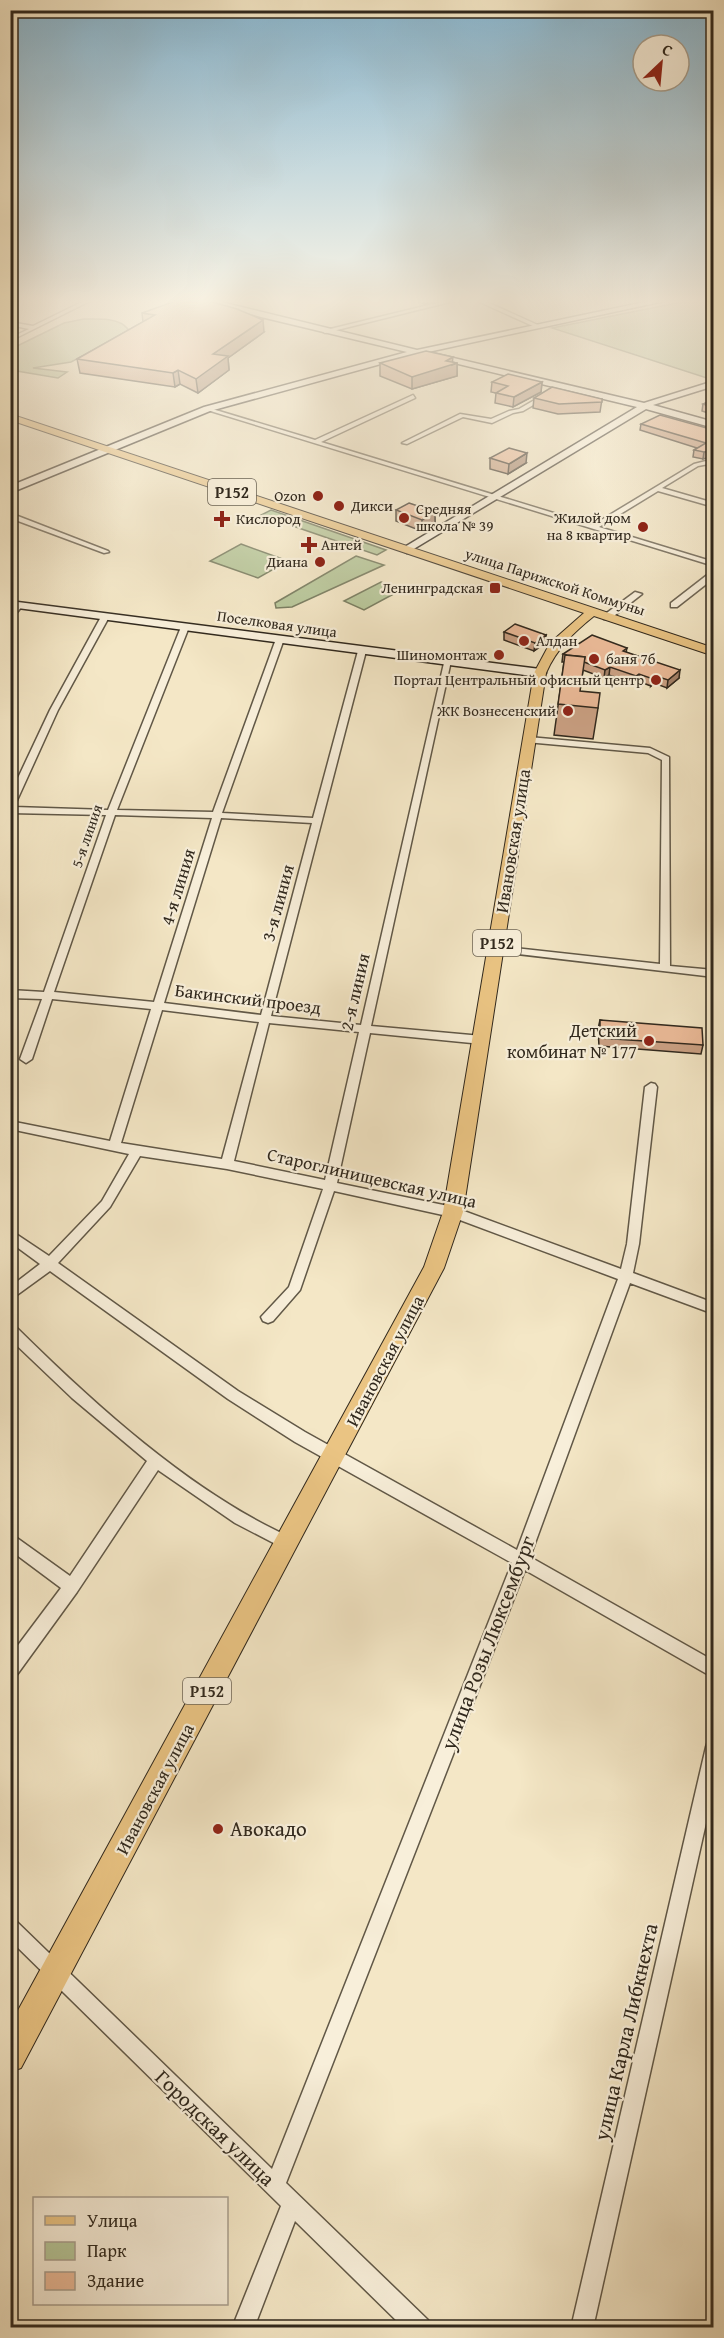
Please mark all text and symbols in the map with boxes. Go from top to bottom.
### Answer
north arrow [631,33,691,93]
text: С [658,37,677,62]
road number: Р152 [208,479,256,505]
place label: Ozon [274,485,307,506]
marker: Ozon [311,489,325,503]
place label: Дикси [350,495,393,516]
place label: Средняя школа № 39 [416,498,493,536]
marker: Дикси [332,499,346,513]
place label: Жилой дом на 8 квартир [547,507,631,545]
place label: Кислород [236,508,301,529]
marker: Кислород [213,510,231,528]
marker: Средняя школа № 39 [397,511,411,525]
marker: Жилой дом на 8 квартир [636,520,650,534]
place label: Антей [321,534,362,555]
marker: Антей [302,538,316,552]
street label: улица Парижской Коммуны [462,542,648,621]
place label: Диана [266,551,309,572]
marker: Диана [313,555,327,569]
place label: Ленинградская [381,577,483,598]
marker: Ленинградская [488,581,502,595]
street label: Поселковая улица [216,605,339,642]
place label: Алдан [536,630,578,651]
marker: Алдан [517,634,531,648]
place label: Шиномонтаж [397,644,487,665]
marker: Шиномонтаж [492,648,506,662]
place label: баня 7б [606,648,656,669]
marker: баня 7б [587,652,601,666]
place label: Портал Центральный офисный центр [394,669,644,690]
marker: Портал Центральный офисный центр [649,673,663,687]
place label: ЖК Вознесенский [436,700,556,721]
marker: ЖК Вознесенский [561,704,575,718]
street label: Ивановская улица [488,767,537,915]
street label: 5-я линия [66,801,107,870]
street label: 4-я линия [153,845,202,928]
street label: 3-я линия [254,861,301,944]
road number: Р152 [473,930,521,956]
street label: 2-я линия [332,950,377,1033]
street label: Бакинский проезд [173,976,323,1021]
place label: Детский комбинат № 177 [507,1017,637,1065]
marker: Детский комбинат № 177 [642,1034,656,1048]
street label: Староглинищевская улица [265,1140,480,1215]
street label: Ивановская улица [338,1290,431,1431]
street label: улица Розы Люксембург [432,1531,543,1755]
road number: Р152 [183,1678,231,1704]
street label: Ивановская улица [108,1718,201,1859]
place label: Авокадо [230,1813,307,1844]
marker: Авокадо [211,1822,225,1836]
street label: улица Карла Либкнехта [585,1920,666,2145]
street label: Городская улица [148,2062,282,2193]
legend [33,2197,228,2305]
text: Улица [87,2207,138,2234]
text: Парк [87,2237,127,2264]
text: Здание [87,2267,144,2294]

